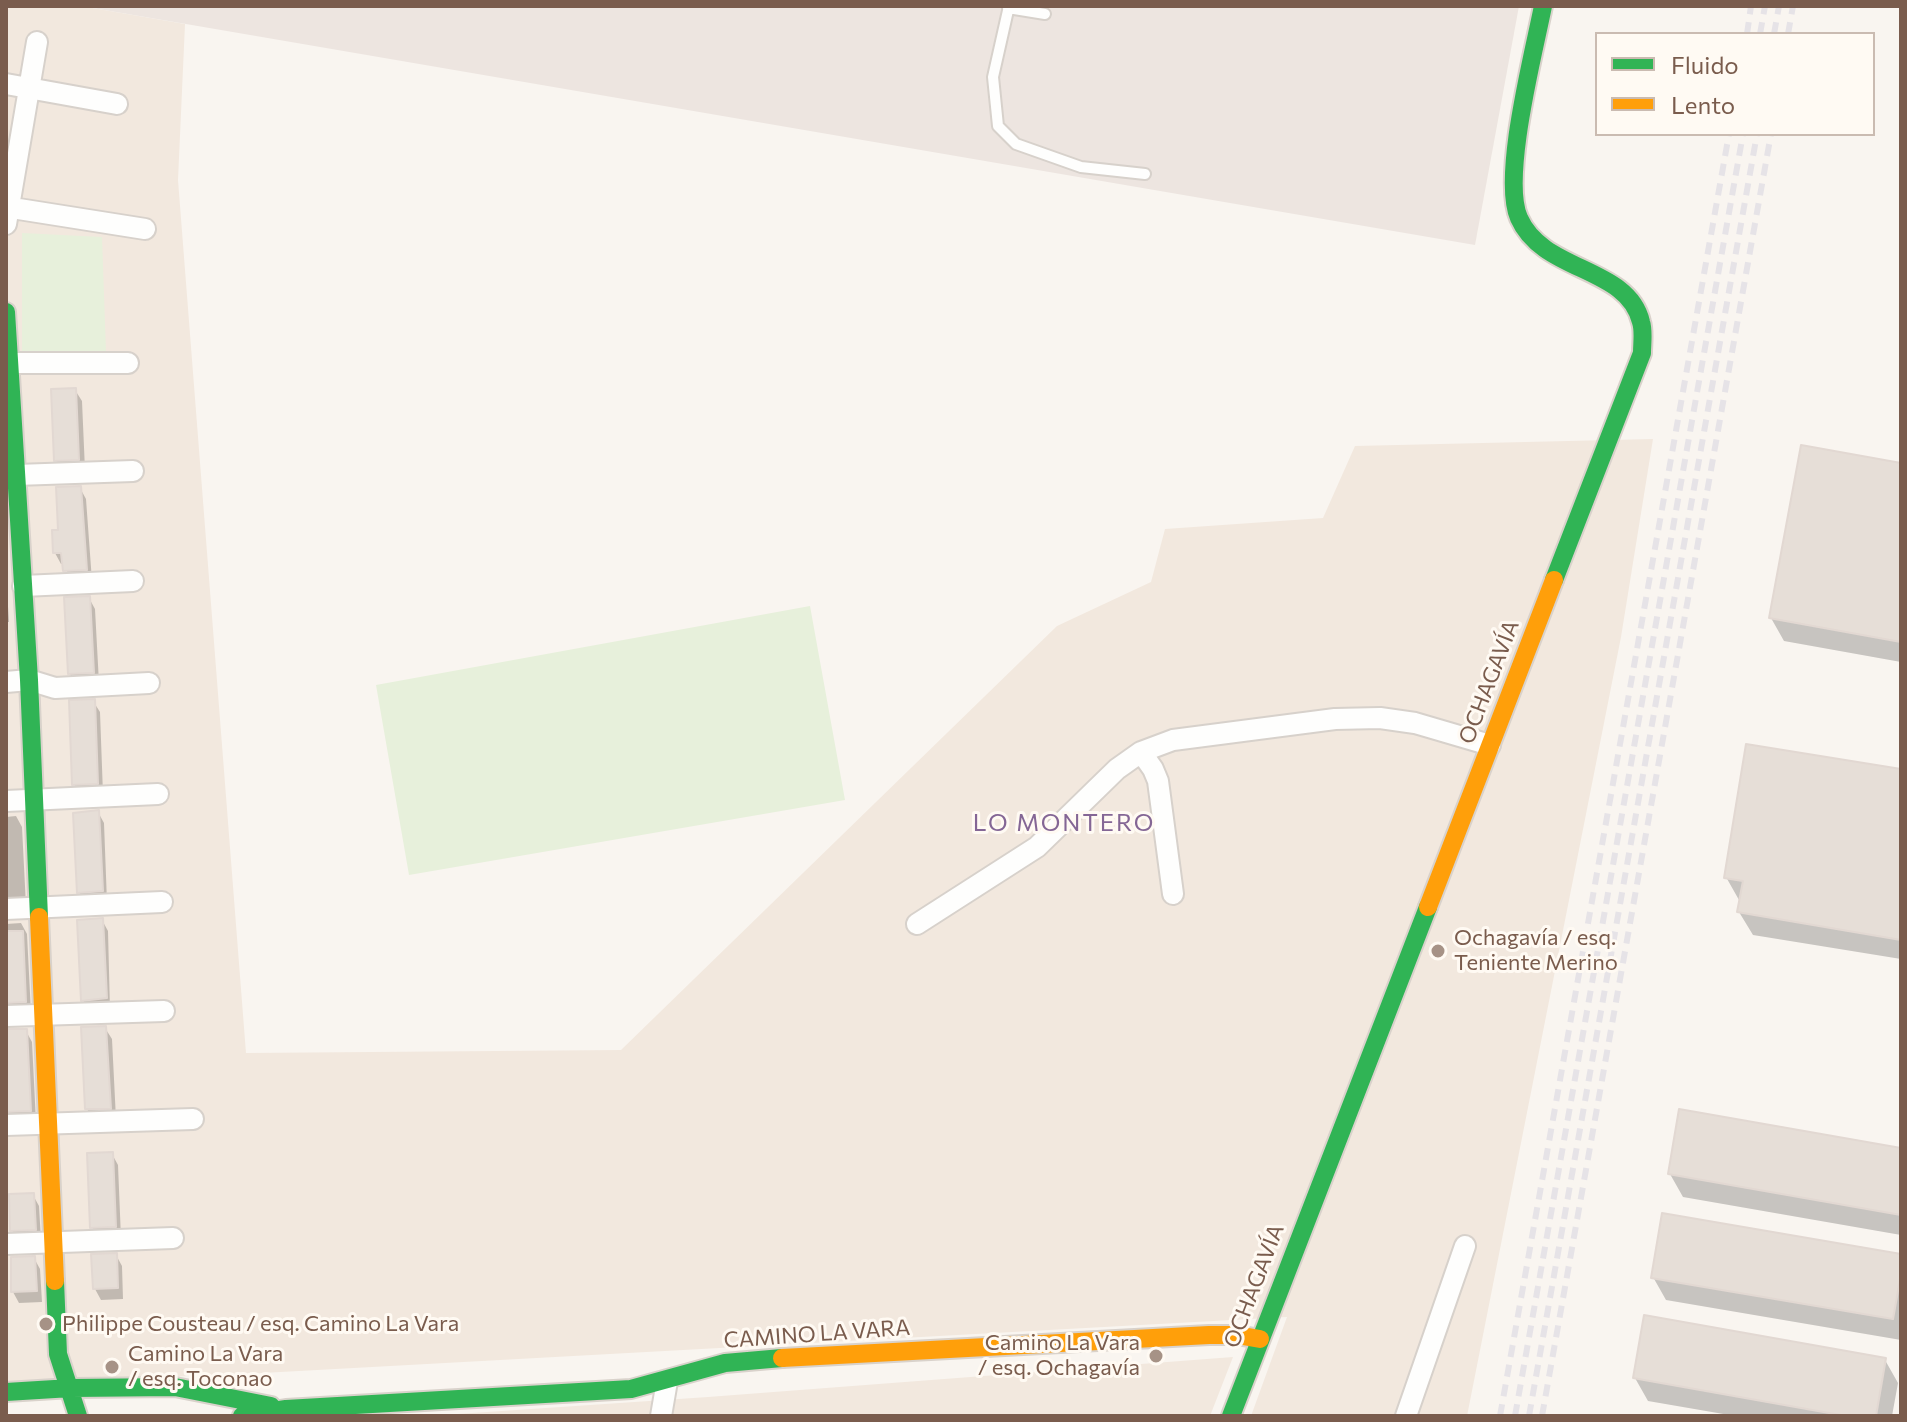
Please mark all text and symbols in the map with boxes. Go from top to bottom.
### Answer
legend [1595,32,1875,136]
text: Fluido [1671,50,1739,79]
text: Lento [1671,90,1735,119]
street label: OCHAGAVÍA [1453,616,1525,748]
district label: LO MONTERO [973,809,1155,837]
place label: Ochagavía / esq. Teniente Merino [1454,925,1618,976]
marker: Ochagavía / esq. Teniente Merino [1429,942,1447,960]
street label: OCHAGAVÍA [1218,1220,1290,1352]
place label: Philippe Cousteau / esq. Camino La Vara [62,1311,459,1337]
street label: CAMINO LA VARA [723,1314,911,1354]
marker: Philippe Cousteau / esq. Camino La Vara [37,1315,55,1333]
place label: Camino La Vara / esq. Ochagavía [978,1330,1140,1382]
place label: Camino La Vara / esq. Toconao [128,1341,283,1392]
marker: Camino La Vara / esq. Ochagavía [1147,1347,1165,1365]
marker: Camino La Vara / esq. Toconao [103,1358,121,1376]

